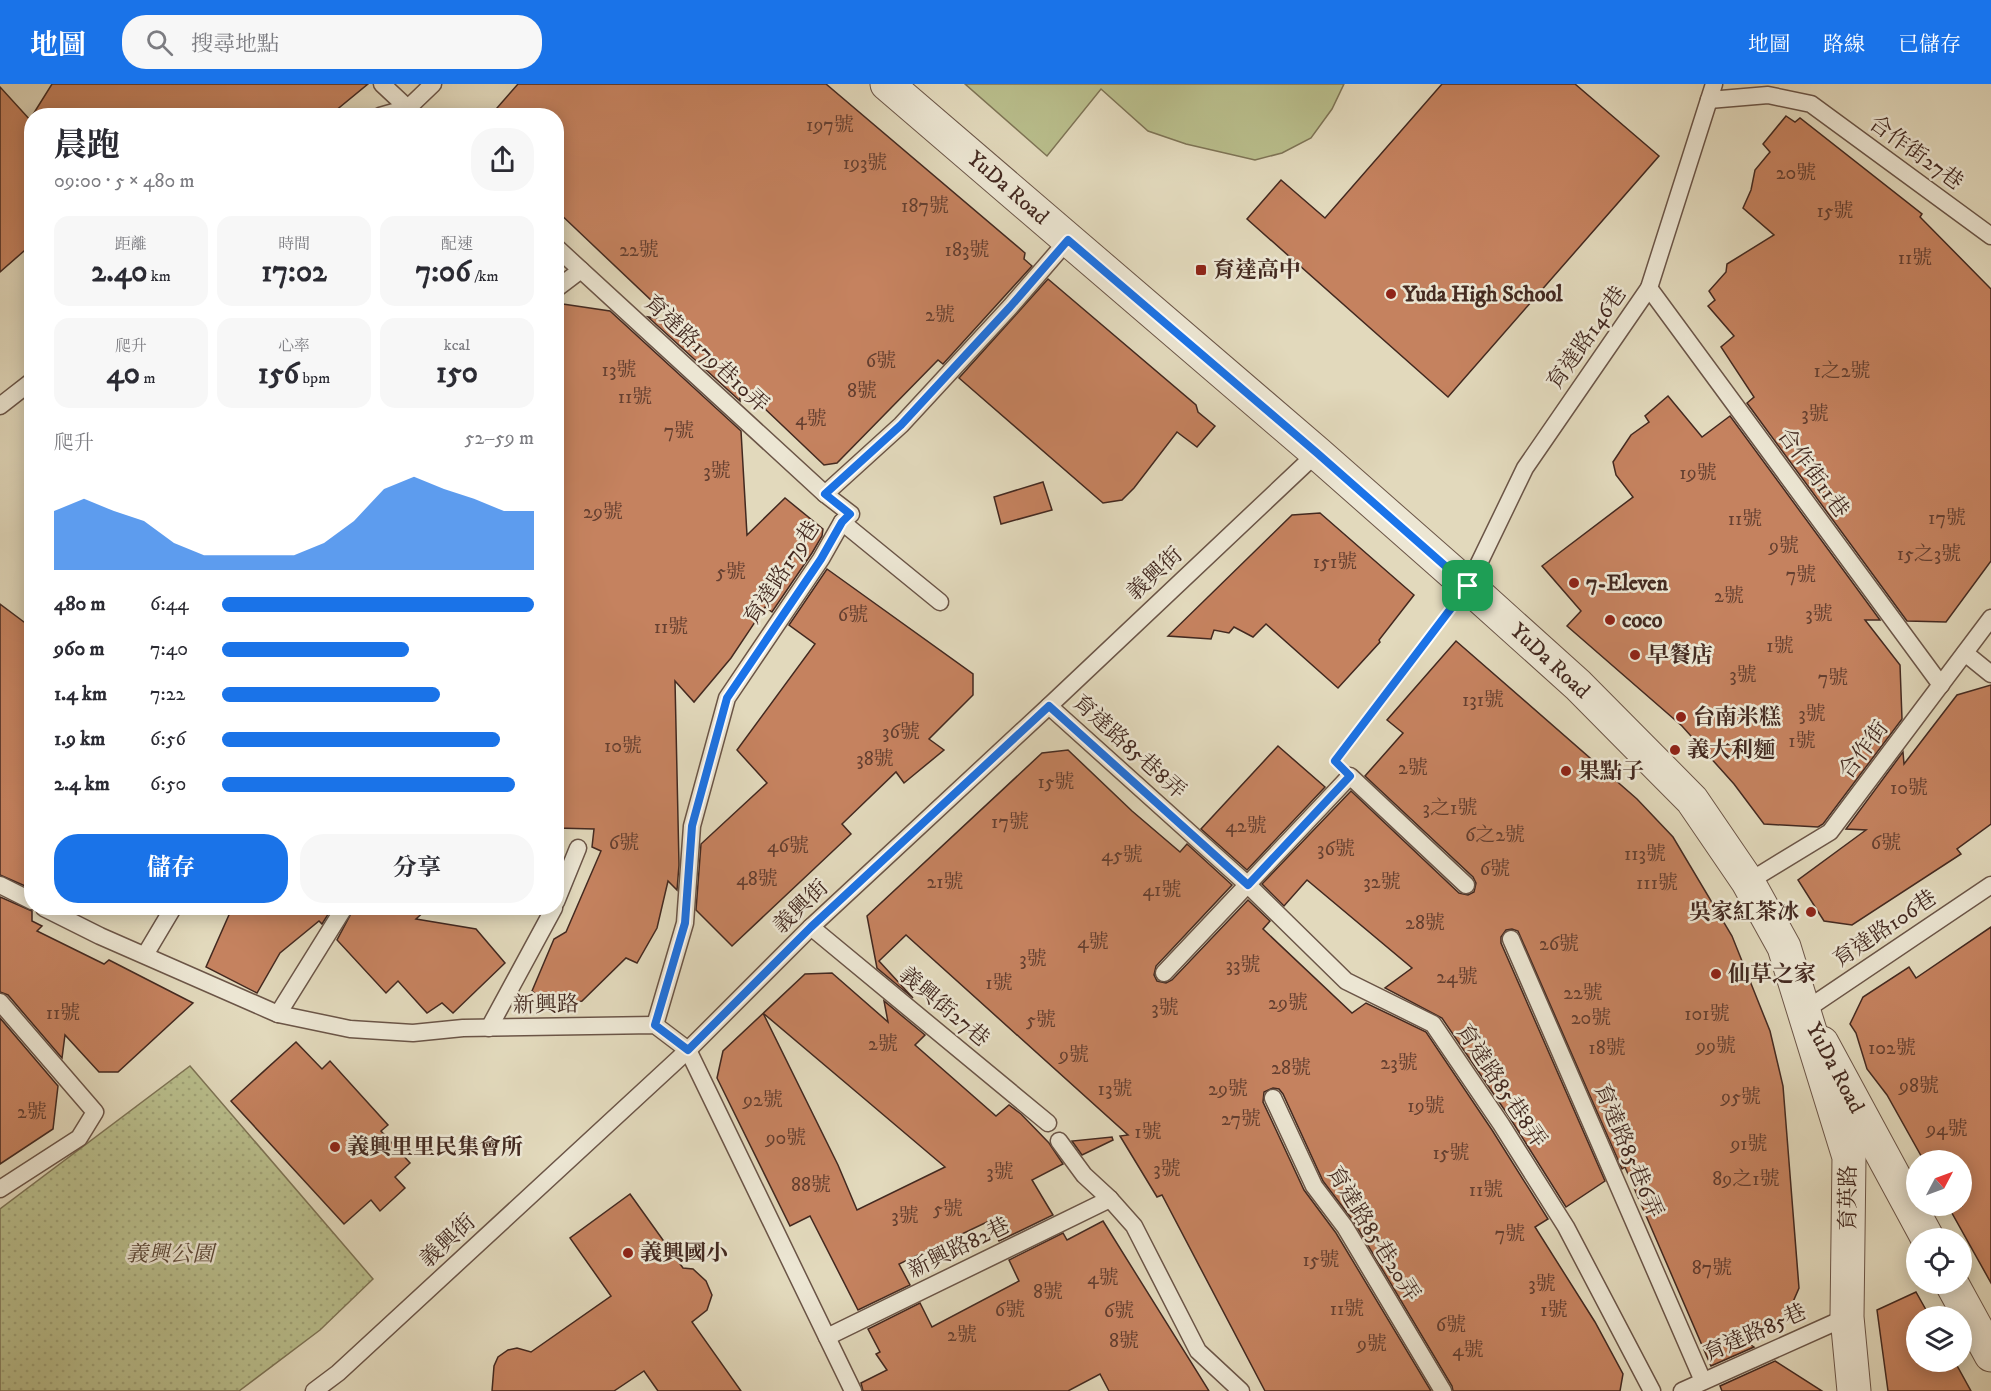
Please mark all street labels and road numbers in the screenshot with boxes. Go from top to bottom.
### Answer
street label: 合作街27巷 [1864,110,1968,196]
street label: YuDa Road [962,145,1054,231]
street label: 育達路146巷 [1541,281,1633,395]
street label: 育達路179巷10弄 [638,289,774,419]
street label: 合作街11巷 [1771,423,1855,523]
street label: 育達路179巷 [738,516,826,630]
street label: 義興街 [1122,542,1188,606]
street label: YuDa Road [1505,617,1595,705]
street label: 育達路85巷8弄 [1067,689,1191,805]
street label: 合作街 [1833,716,1895,784]
street label: 義興街 [768,874,834,940]
street label: 育達路106巷 [1828,884,1942,974]
street label: 義興街27巷 [893,961,995,1053]
street label: 新興路 [513,991,579,1019]
street label: YuDa Road [1800,1018,1870,1118]
street label: 育達路85巷8弄 [1450,1019,1552,1153]
street label: 育達路85巷6弄 [1588,1080,1668,1222]
street label: 育達路85巷20弄 [1321,1161,1425,1307]
street label: 育英路 [1835,1165,1862,1231]
street label: 義興街 [415,1209,481,1273]
street label: 新興路82巷 [904,1212,1014,1284]
street label: 育達路85巷 [1699,1298,1811,1368]

